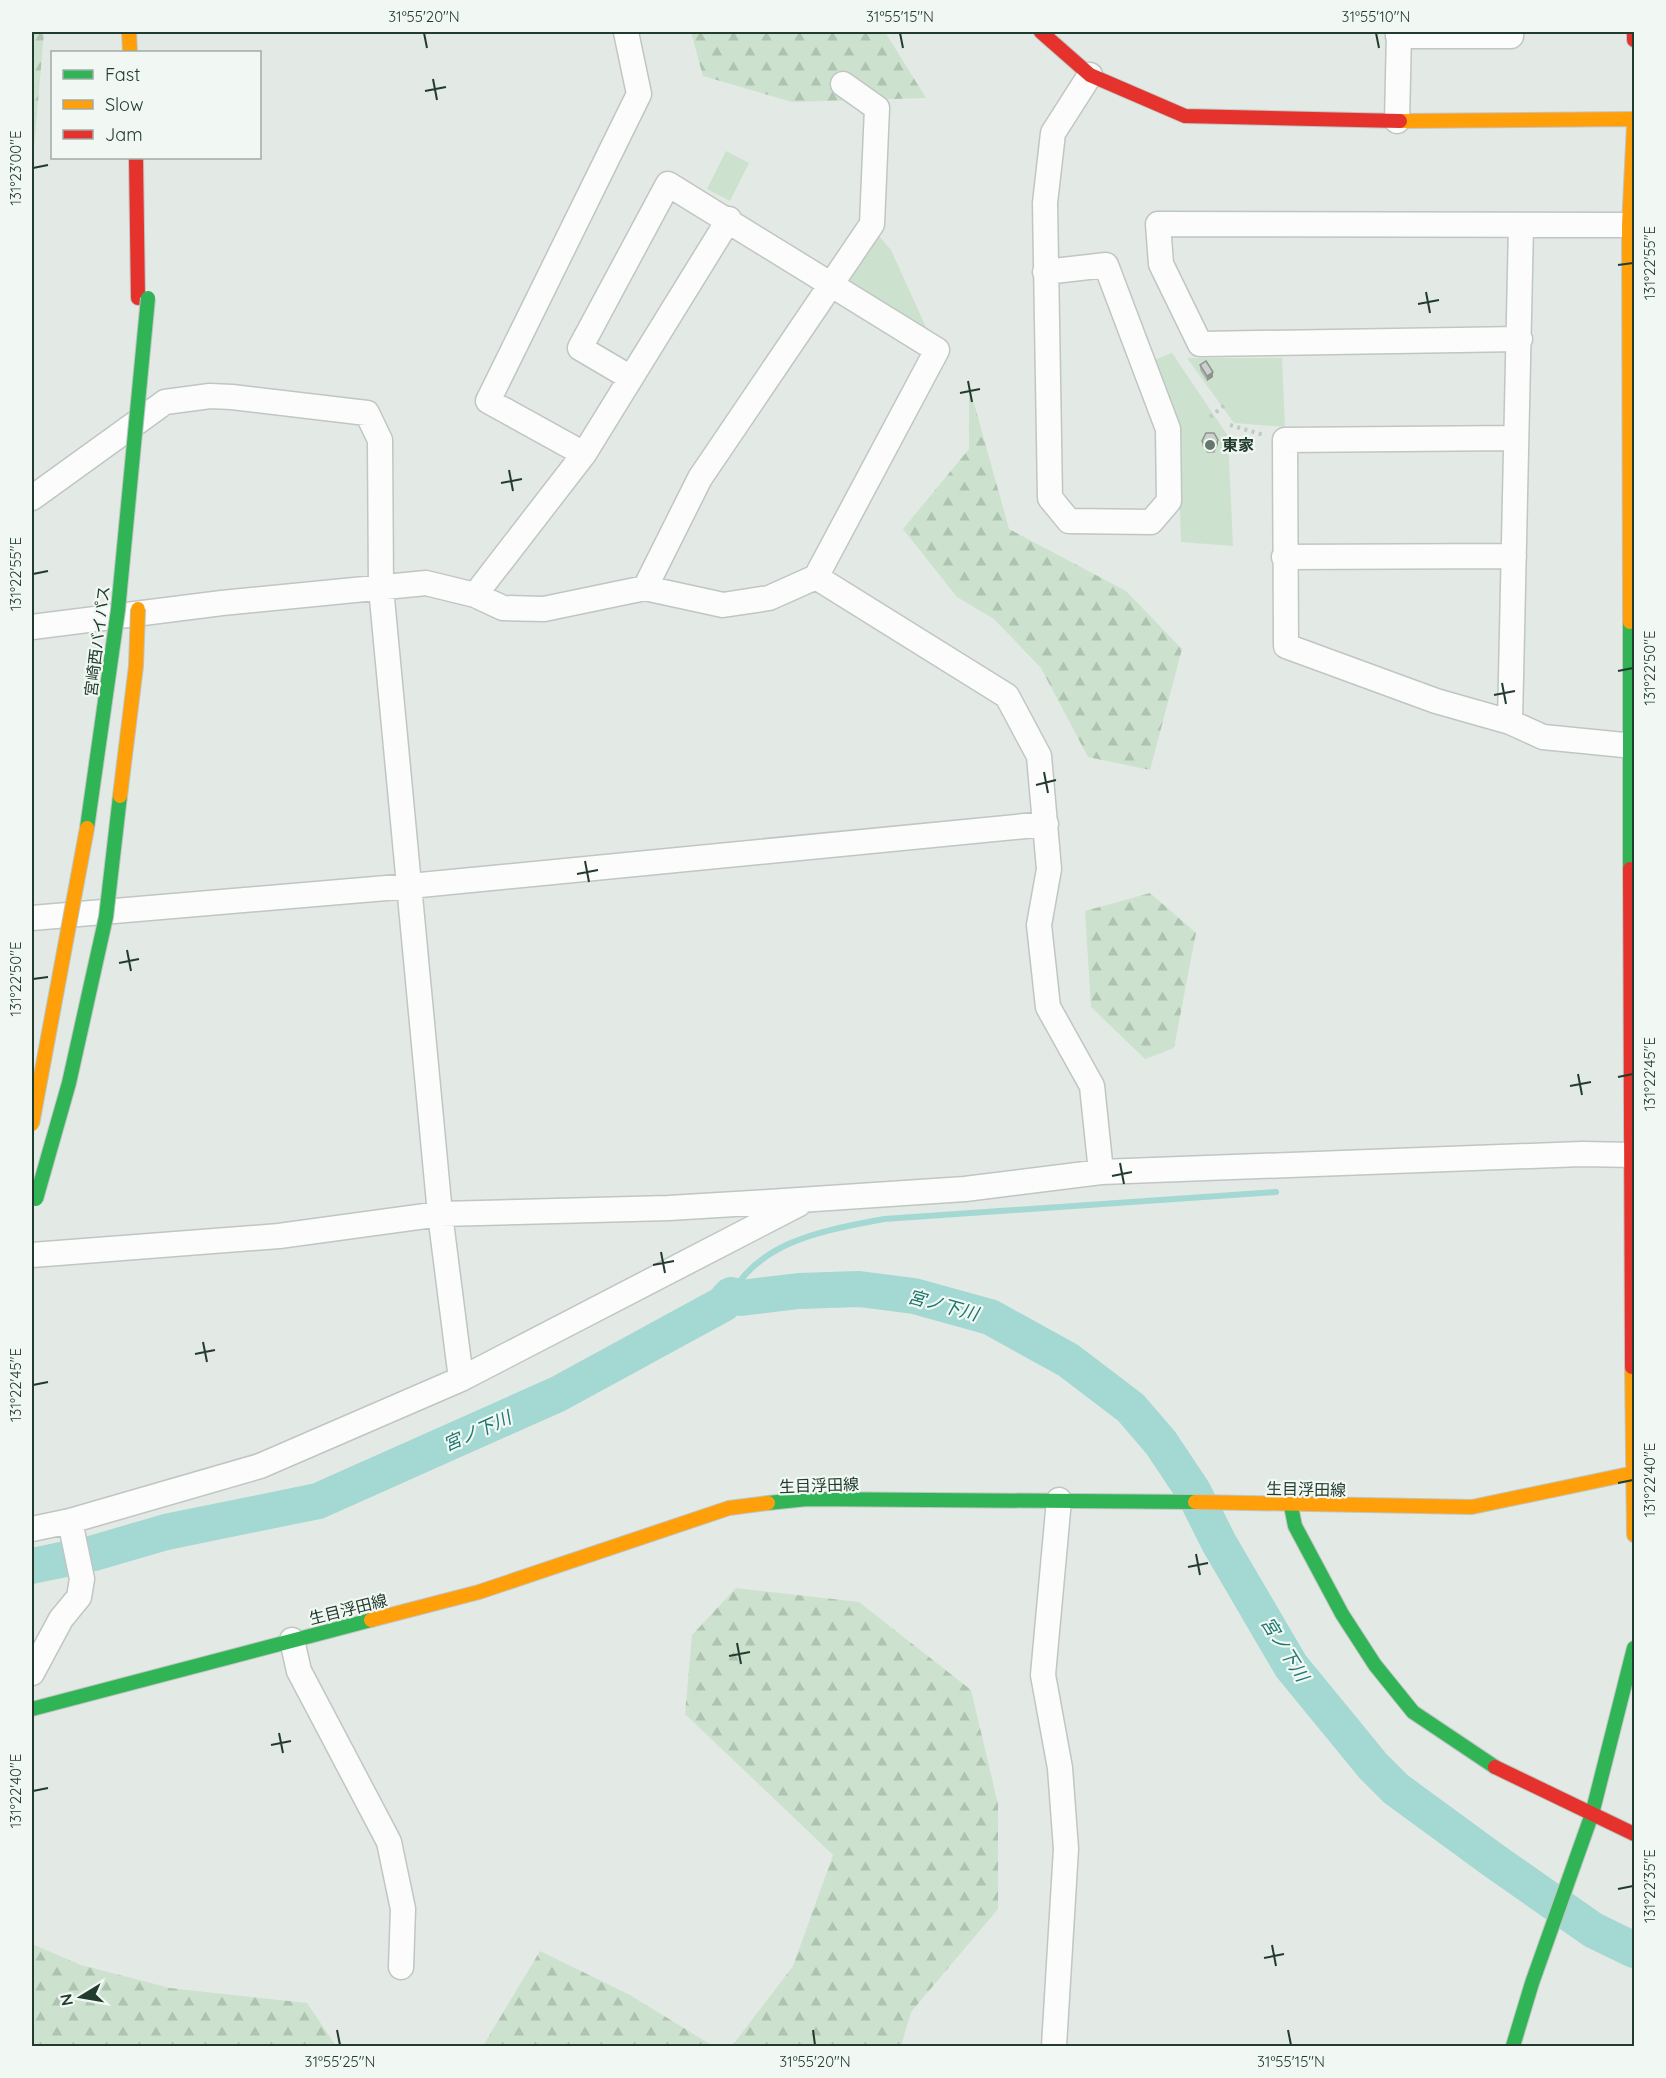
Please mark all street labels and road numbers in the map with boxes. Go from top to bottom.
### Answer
street label: 宮崎西バイパス [80,584,114,698]
street label: 生目浮田線 [779,1474,859,1496]
street label: 生目浮田線 [1266,1478,1346,1500]
street label: 生目浮田線 [307,1590,389,1628]

